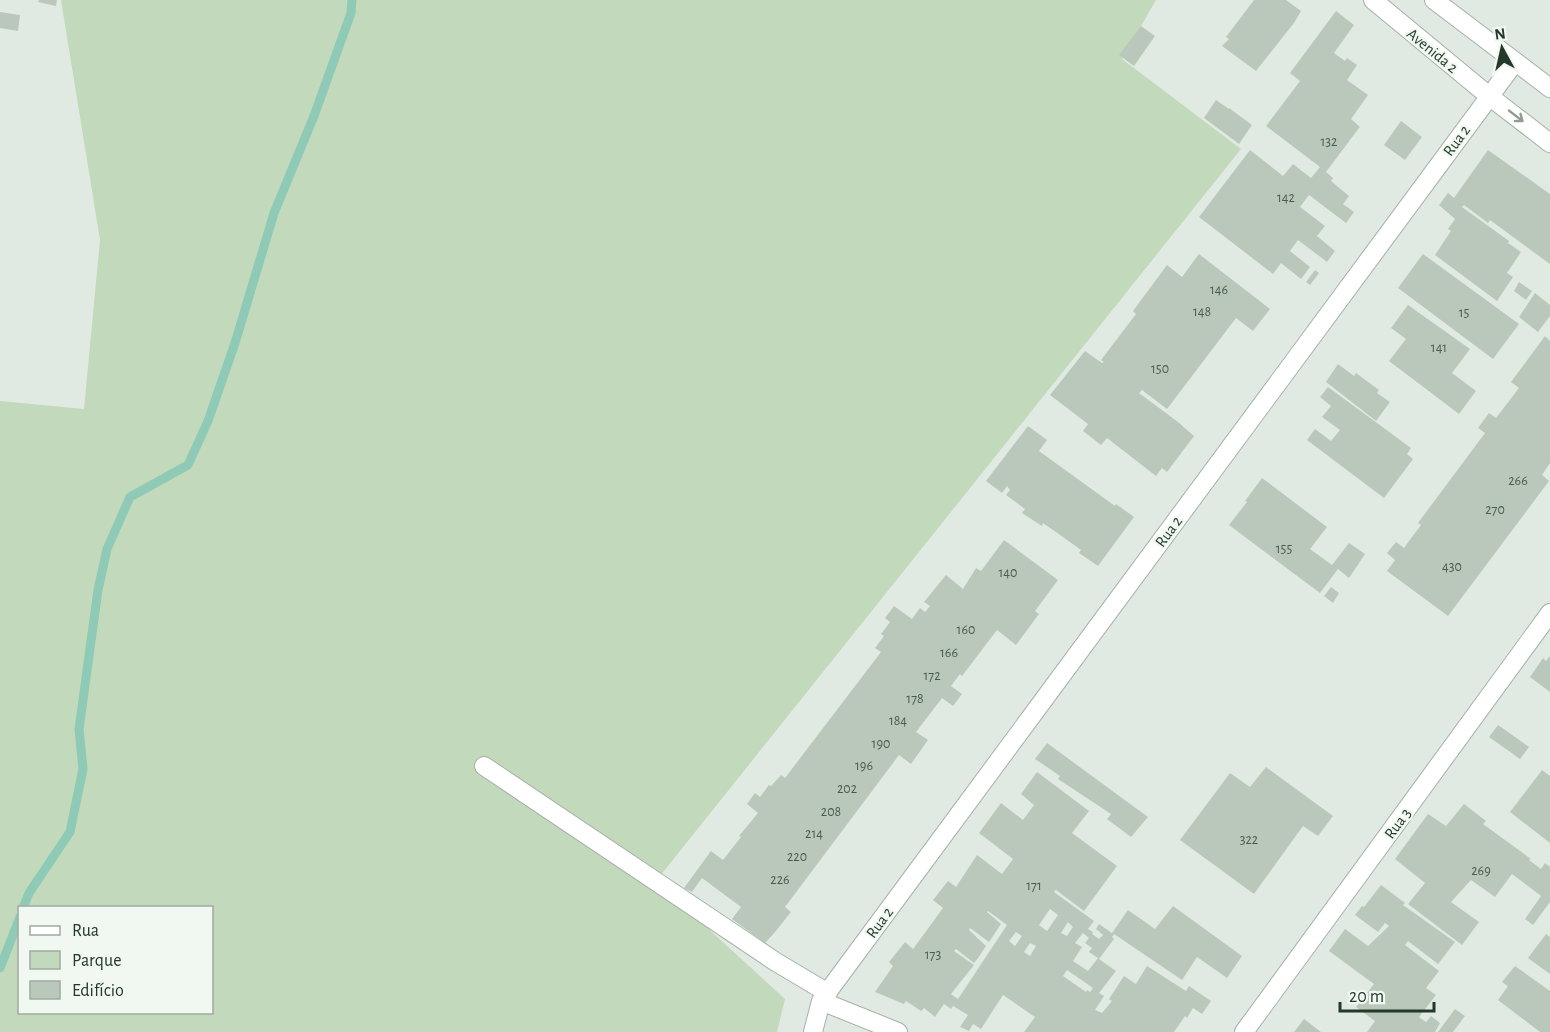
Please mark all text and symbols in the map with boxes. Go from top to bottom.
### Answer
north arrow [1472,18,1532,78]
street label: Avenida 2 [1404,25,1461,76]
text: N [1493,25,1507,43]
one-way arrow [1507,110,1523,123]
street label: Rua 2 [1440,122,1473,159]
house number: 132 [1321,135,1337,149]
house number: 142 [1277,191,1295,205]
house number: 146 [1210,283,1228,297]
house number: 148 [1193,305,1211,319]
house number: 15 [1459,306,1469,320]
house number: 141 [1431,341,1447,355]
house number: 150 [1151,362,1169,376]
house number: 266 [1508,474,1528,488]
house number: 270 [1485,503,1505,517]
street label: Rua 2 [1152,513,1185,550]
house number: 155 [1276,542,1292,556]
house number: 430 [1442,560,1462,574]
house number: 140 [999,566,1017,580]
house number: 160 [957,623,975,637]
house number: 166 [940,646,958,660]
house number: 172 [923,669,941,683]
house number: 178 [906,692,924,706]
house number: 184 [889,714,907,728]
house number: 190 [872,737,890,751]
house number: 196 [855,759,873,773]
house number: 202 [837,782,857,796]
house number: 208 [821,805,841,819]
street label: Rua 3 [1382,805,1414,842]
house number: 214 [805,827,823,841]
house number: 322 [1240,833,1258,847]
house number: 220 [787,850,807,864]
house number: 269 [1471,864,1491,878]
house number: 226 [770,873,790,887]
house number: 171 [1026,879,1042,893]
street label: Rua 2 [863,904,896,941]
legend [18,906,213,1014]
text: Rua [72,922,99,940]
house number: 173 [925,948,941,962]
text: Parque [72,952,121,970]
scale bar [1340,975,1434,1013]
text: Edifício [72,982,124,1000]
text: 20 m [1349,988,1384,1006]

